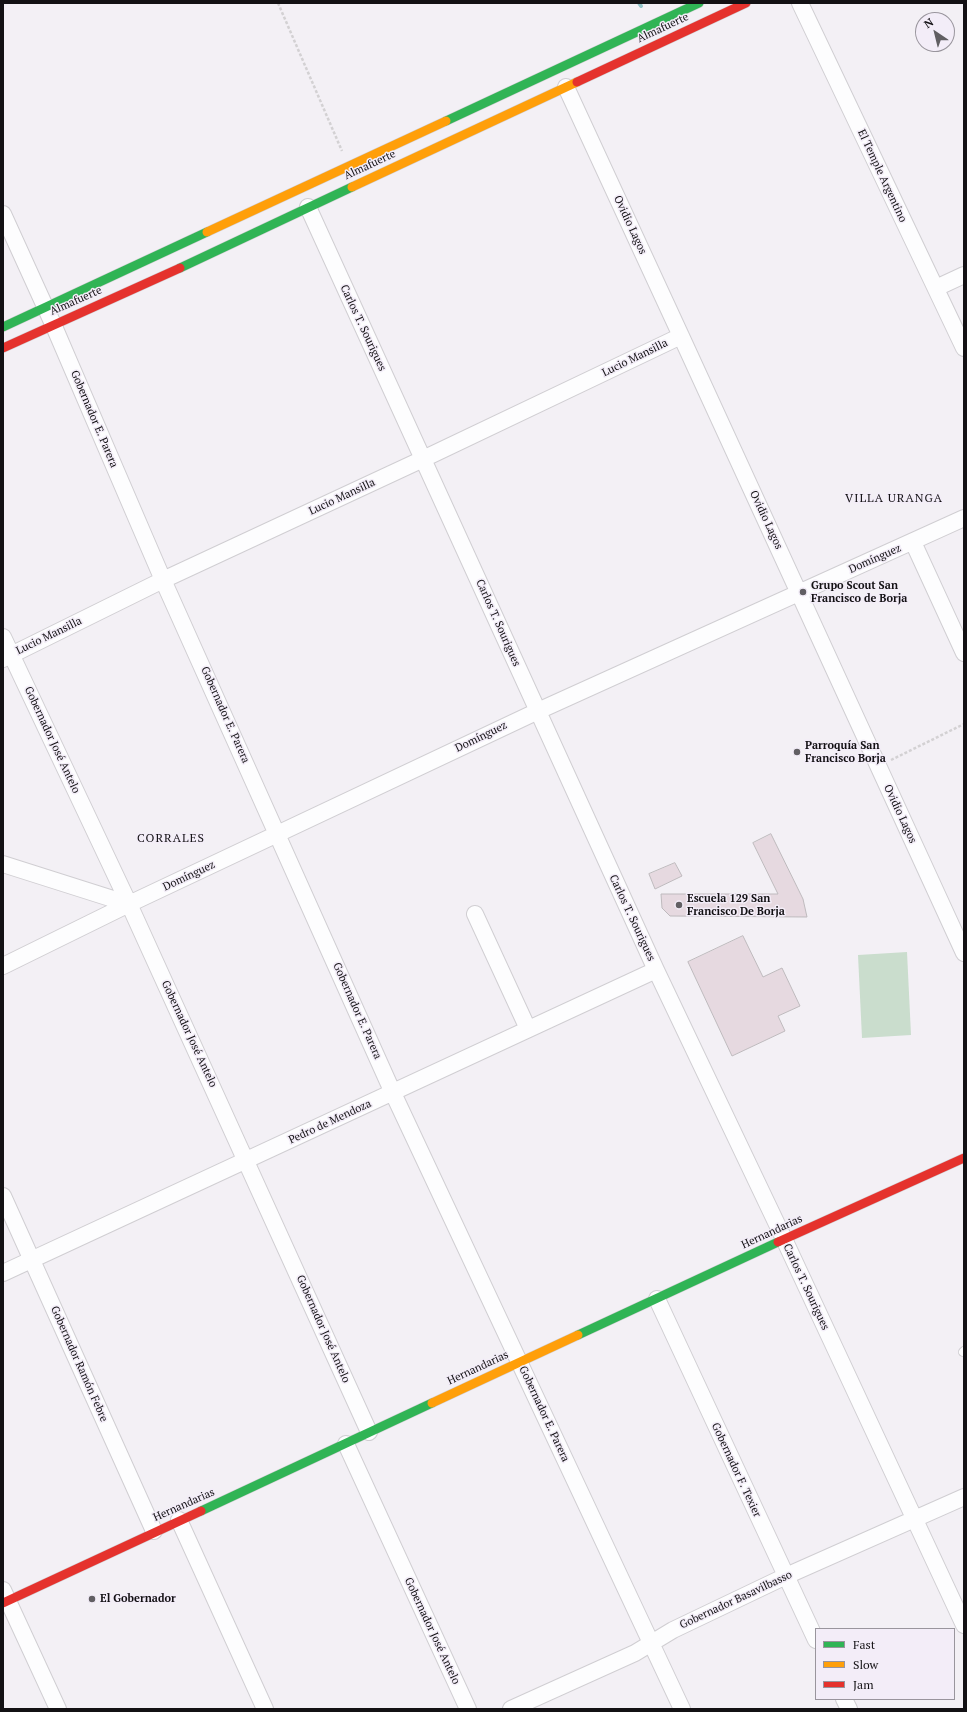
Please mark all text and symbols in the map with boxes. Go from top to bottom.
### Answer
street label: Almafuerte [635,10,691,46]
north arrow [915,12,955,52]
text: N [921,15,936,31]
street label: El Temple Argentino [855,128,909,224]
street label: Almafuerte [342,147,398,183]
street label: Ovidio Lagos [611,193,649,257]
street label: Carlos T. Sourigues [337,283,389,373]
street label: Almafuerte [48,284,104,318]
street label: Lucio Mansilla [600,336,670,380]
street label: Gobernador E. Parera [68,368,120,470]
street label: Lucio Mansilla [307,476,377,518]
street label: Ovidio Lagos [747,488,785,552]
district label: VILLA URANGA [845,492,943,506]
street label: Domínguez [847,542,903,576]
street label: Carlos T. Sourigues [473,577,523,669]
place label: Grupo Scout San Francisco de Borja [811,579,907,605]
marker: Grupo Scout San Francisco de Borja [798,587,808,597]
street label: Lucio Mansilla [14,614,84,658]
street label: Gobernador E. Parera [198,665,252,765]
street label: Gobernador José Antelo [21,684,83,796]
street label: Domínguez [453,719,509,755]
place label: Parroquía San Francisco Borja [805,739,886,765]
marker: Parroquía San Francisco Borja [792,747,802,757]
street label: Ovidio Lagos [881,782,919,846]
district label: CORRALES [137,832,205,846]
street label: Domínguez [161,858,217,894]
street label: Carlos T. Sourigues [606,873,658,963]
place label: Escuela 129 San Francisco De Borja [687,892,785,918]
marker: Escuela 129 San Francisco De Borja [674,900,684,910]
street label: Gobernador E. Parera [330,961,384,1061]
street label: Gobernador José Antelo [158,978,220,1090]
street label: Pedro de Mendoza [287,1097,373,1147]
street label: Hernandarias [739,1212,805,1252]
street label: Carlos T. Sourigues [780,1242,832,1332]
street label: Gobernador José Antelo [293,1273,353,1385]
street label: Gobernador Ramón Febre [48,1304,110,1424]
street label: Hernandarias [445,1348,511,1388]
street label: Gobernador E. Parera [516,1364,572,1464]
street label: Gobernador F. Texier [708,1421,764,1519]
street label: Hernandarias [151,1486,217,1524]
street label: Gobernador Basavilbasso [678,1568,794,1632]
street label: Gobernador José Antelo [401,1575,463,1687]
place label: El Gobernador [100,1592,176,1606]
marker: El Gobernador [87,1594,97,1604]
legend [815,1628,955,1700]
text: Fast [853,1637,875,1652]
text: Slow [853,1657,878,1672]
text: Jam [853,1677,874,1692]

